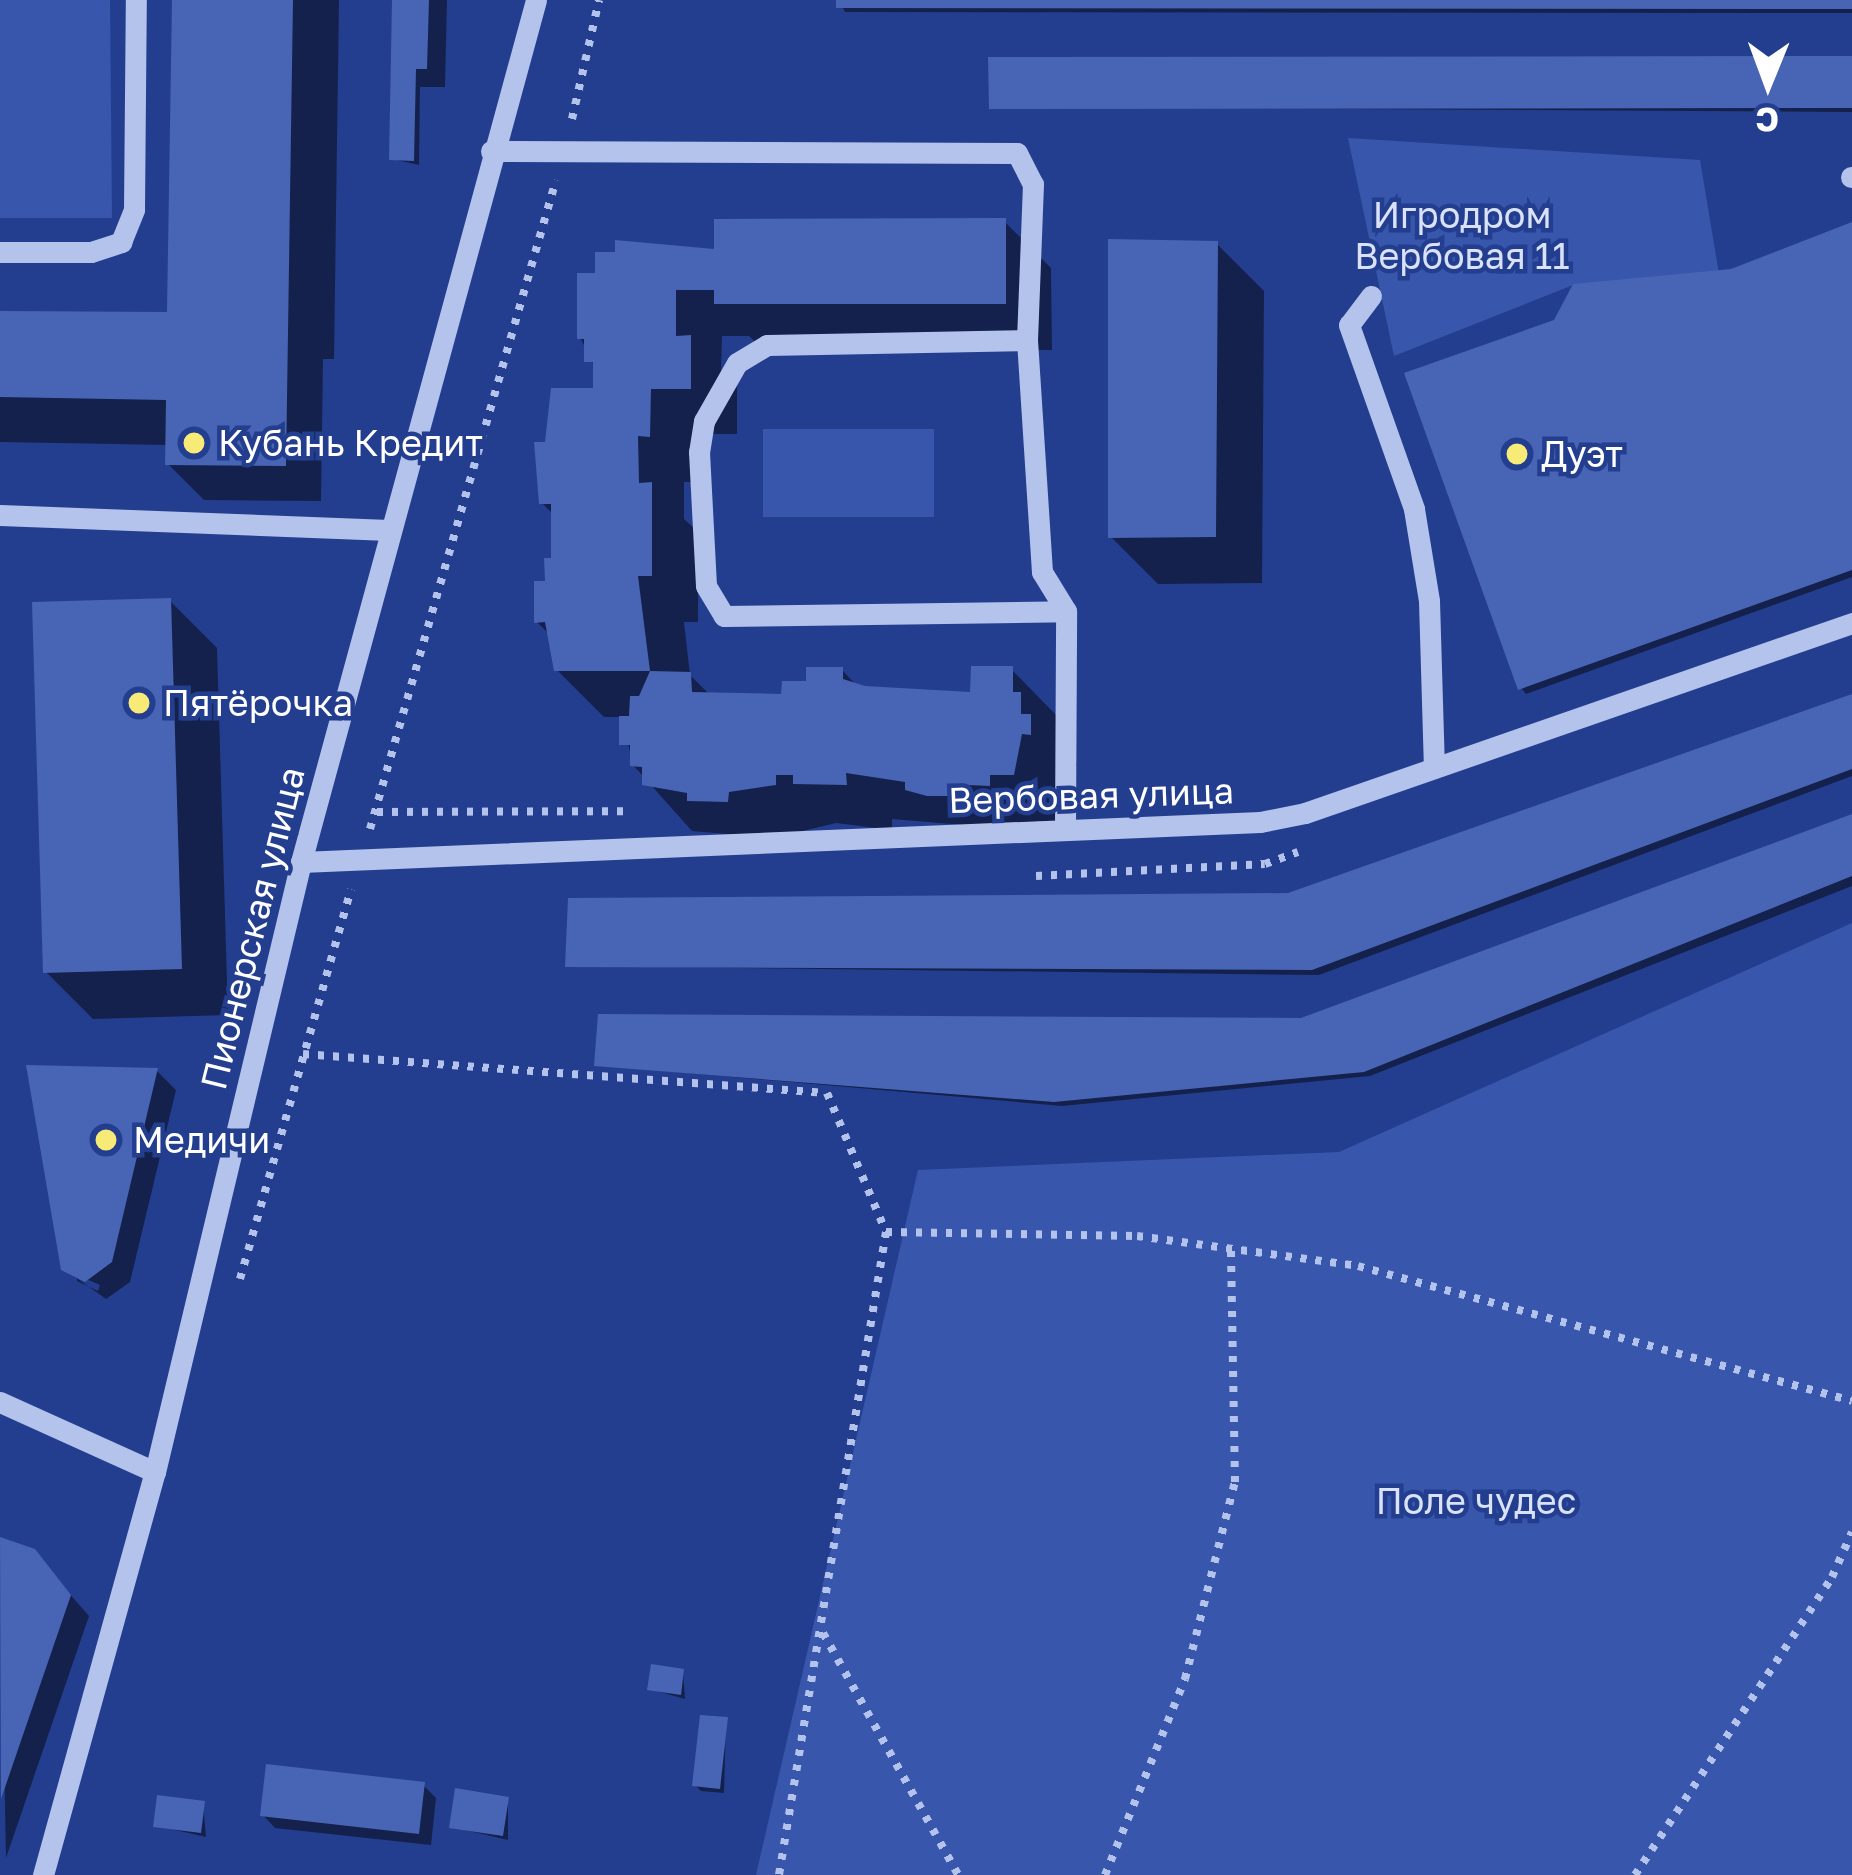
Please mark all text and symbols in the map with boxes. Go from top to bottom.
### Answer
north arrow [1708,24,1828,144]
text: С [1755,101,1779,140]
park label: Игродром Вербовая 11 [1354,192,1570,277]
place label: Кубань Кредит [218,421,483,465]
marker: Кубань Кредит [181,430,207,456]
place label: Дуэт [1541,432,1623,476]
marker: Дуэт [1504,441,1530,467]
place label: Пятёрочка [163,681,353,725]
marker: Пятёрочка [126,690,152,716]
street label: Пионерская улица [191,762,313,1094]
street label: Вербовая улица [947,768,1235,822]
place label: Медичи [133,1118,270,1162]
marker: Медичи [90,1124,122,1156]
park label: Поле чудес [1376,1479,1576,1523]

